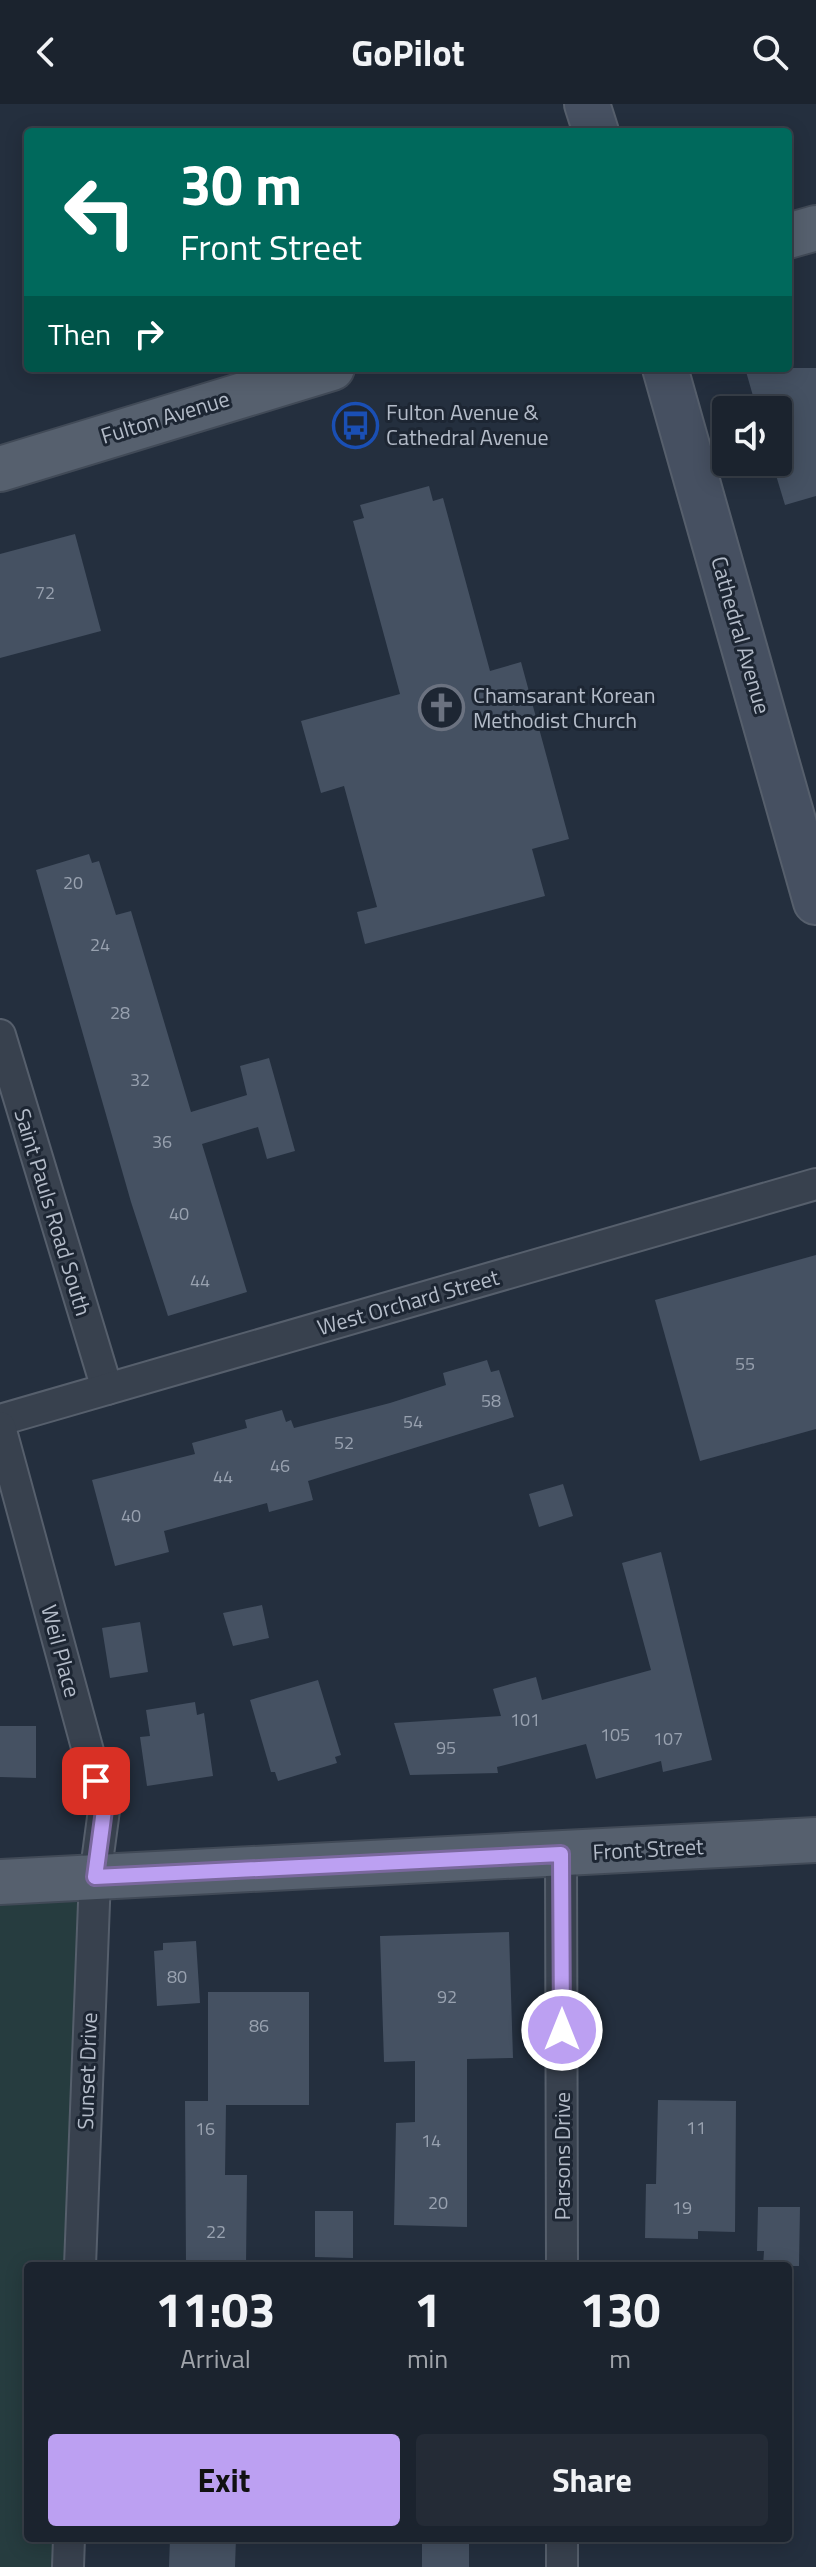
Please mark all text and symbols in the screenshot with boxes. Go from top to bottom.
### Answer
text: GoPilot [351,25,465,80]
icon: back [24,30,68,74]
icon: search [748,30,792,74]
text: 30 m [180,142,302,227]
icon: left [48,160,152,264]
text: Front Street [180,219,362,274]
text: Then [48,311,111,357]
icon: right [127,312,171,356]
street label: Fulton Avenue [97,381,233,453]
place label: Fulton Avenue & Cathedral Avenue [386,395,549,454]
map controls [712,396,792,476]
button: sound [712,396,792,476]
bus stop icon: Fulton Avenue & Cathedral Avenue [331,401,379,449]
street label: Cathedral Avenue [702,552,780,718]
house number: 72 [35,579,55,606]
place label: Chamsarant Korean Methodist Church [473,678,656,737]
church icon: Chamsarant Korean Methodist Church [418,684,466,732]
house number: 20 [63,869,83,896]
house number: 24 [90,931,110,958]
house number: 28 [110,999,130,1026]
house number: 32 [130,1066,150,1093]
street label: Saint Pauls Road South [5,1104,101,1320]
house number: 36 [152,1128,172,1155]
house number: 40 [169,1200,189,1227]
street label: West Orchard Street [313,1260,503,1344]
house number: 44 [190,1267,210,1294]
house number: 55 [735,1350,755,1377]
house number: 58 [481,1387,501,1414]
house number: 54 [403,1408,423,1435]
house number: 52 [334,1429,354,1456]
house number: 46 [270,1452,290,1479]
house number: 44 [213,1463,233,1490]
house number: 40 [121,1502,141,1529]
street label: Weil Place [32,1601,90,1701]
house number: 101 [510,1706,540,1733]
house number: 105 [600,1721,630,1748]
house number: 107 [653,1725,683,1752]
house number: 95 [436,1734,456,1761]
pin [62,1747,130,1815]
icon: arrive [74,1759,118,1803]
street label: Front Street [592,1829,705,1869]
house number: 80 [167,1963,187,1990]
house number: 92 [437,1983,457,2010]
position arrow [520,1988,604,2072]
street label: Sunset Drive [68,2012,106,2130]
house number: 86 [249,2012,269,2039]
street label: Parsons Drive [545,2092,579,2220]
house number: 11 [686,2114,706,2141]
house number: 16 [195,2115,215,2142]
house number: 14 [421,2127,441,2154]
house number: 20 [428,2189,448,2216]
house number: 19 [672,2194,692,2221]
house number: 22 [206,2218,226,2245]
text: 11:03 [156,2273,275,2346]
text: 1 [414,2273,441,2346]
text: 130 [580,2273,660,2346]
text: Arrival [180,2339,251,2378]
text: min [407,2339,448,2378]
text: m [609,2339,631,2378]
button: Exit [48,2434,400,2526]
button: Share [416,2434,768,2526]

